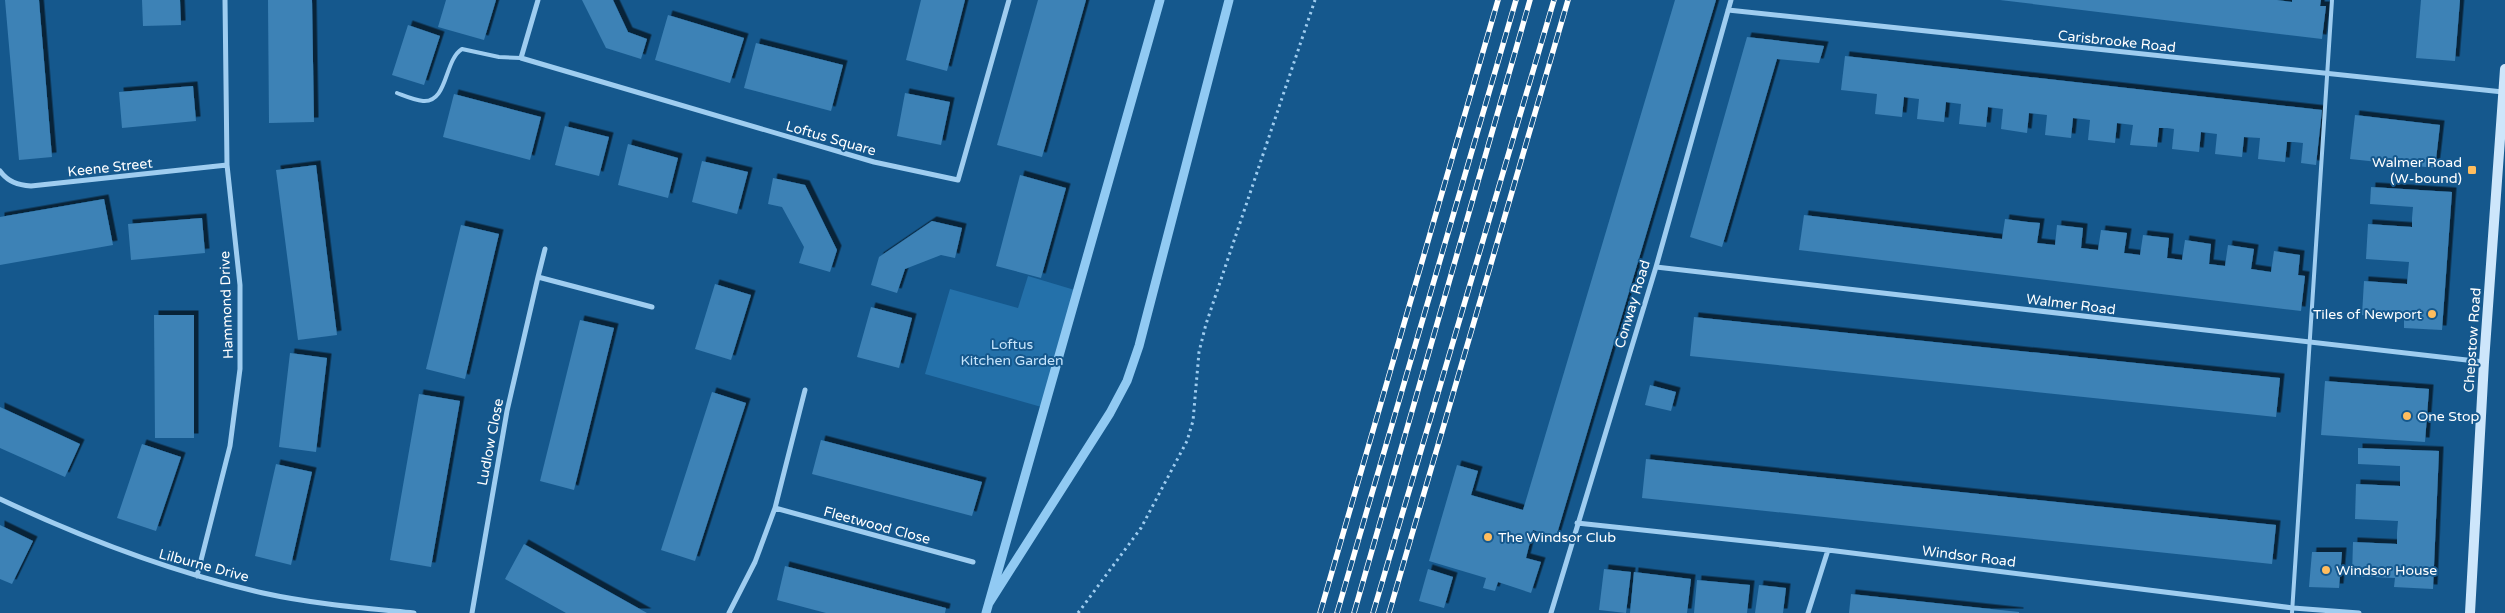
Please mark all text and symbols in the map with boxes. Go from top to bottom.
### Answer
street label: Carisbrooke Road [2057,27,2177,56]
street label: Loftus Square [784,118,878,159]
place label: Walmer Road (W-bound) [2372,154,2462,187]
street label: Keene Street [67,155,154,180]
marker: Walmer Road (W-bound) [2466,164,2478,176]
street label: Hammond Drive [216,251,237,359]
street label: Conway Road [1611,258,1654,350]
street label: Chepstow Road [2460,287,2485,393]
street label: Walmer Road [2025,291,2117,318]
place label: Tiles of Newport [2313,306,2423,323]
marker: Tiles of Newport [2426,308,2438,320]
park label: Loftus Kitchen Garden [960,336,1064,369]
street label: Ludlow Close [474,397,507,487]
place label: One Stop [2417,408,2479,425]
marker: One Stop [2401,410,2413,422]
street label: Fleetwood Close [822,503,932,548]
place label: The Windsor Club [1498,529,1616,546]
marker: The Windsor Club [1482,531,1494,543]
street label: Windsor Road [1921,542,2017,571]
street label: Lilburne Drive [157,545,251,586]
place label: Windsor House [2336,562,2437,579]
marker: Windsor House [2320,564,2332,576]

